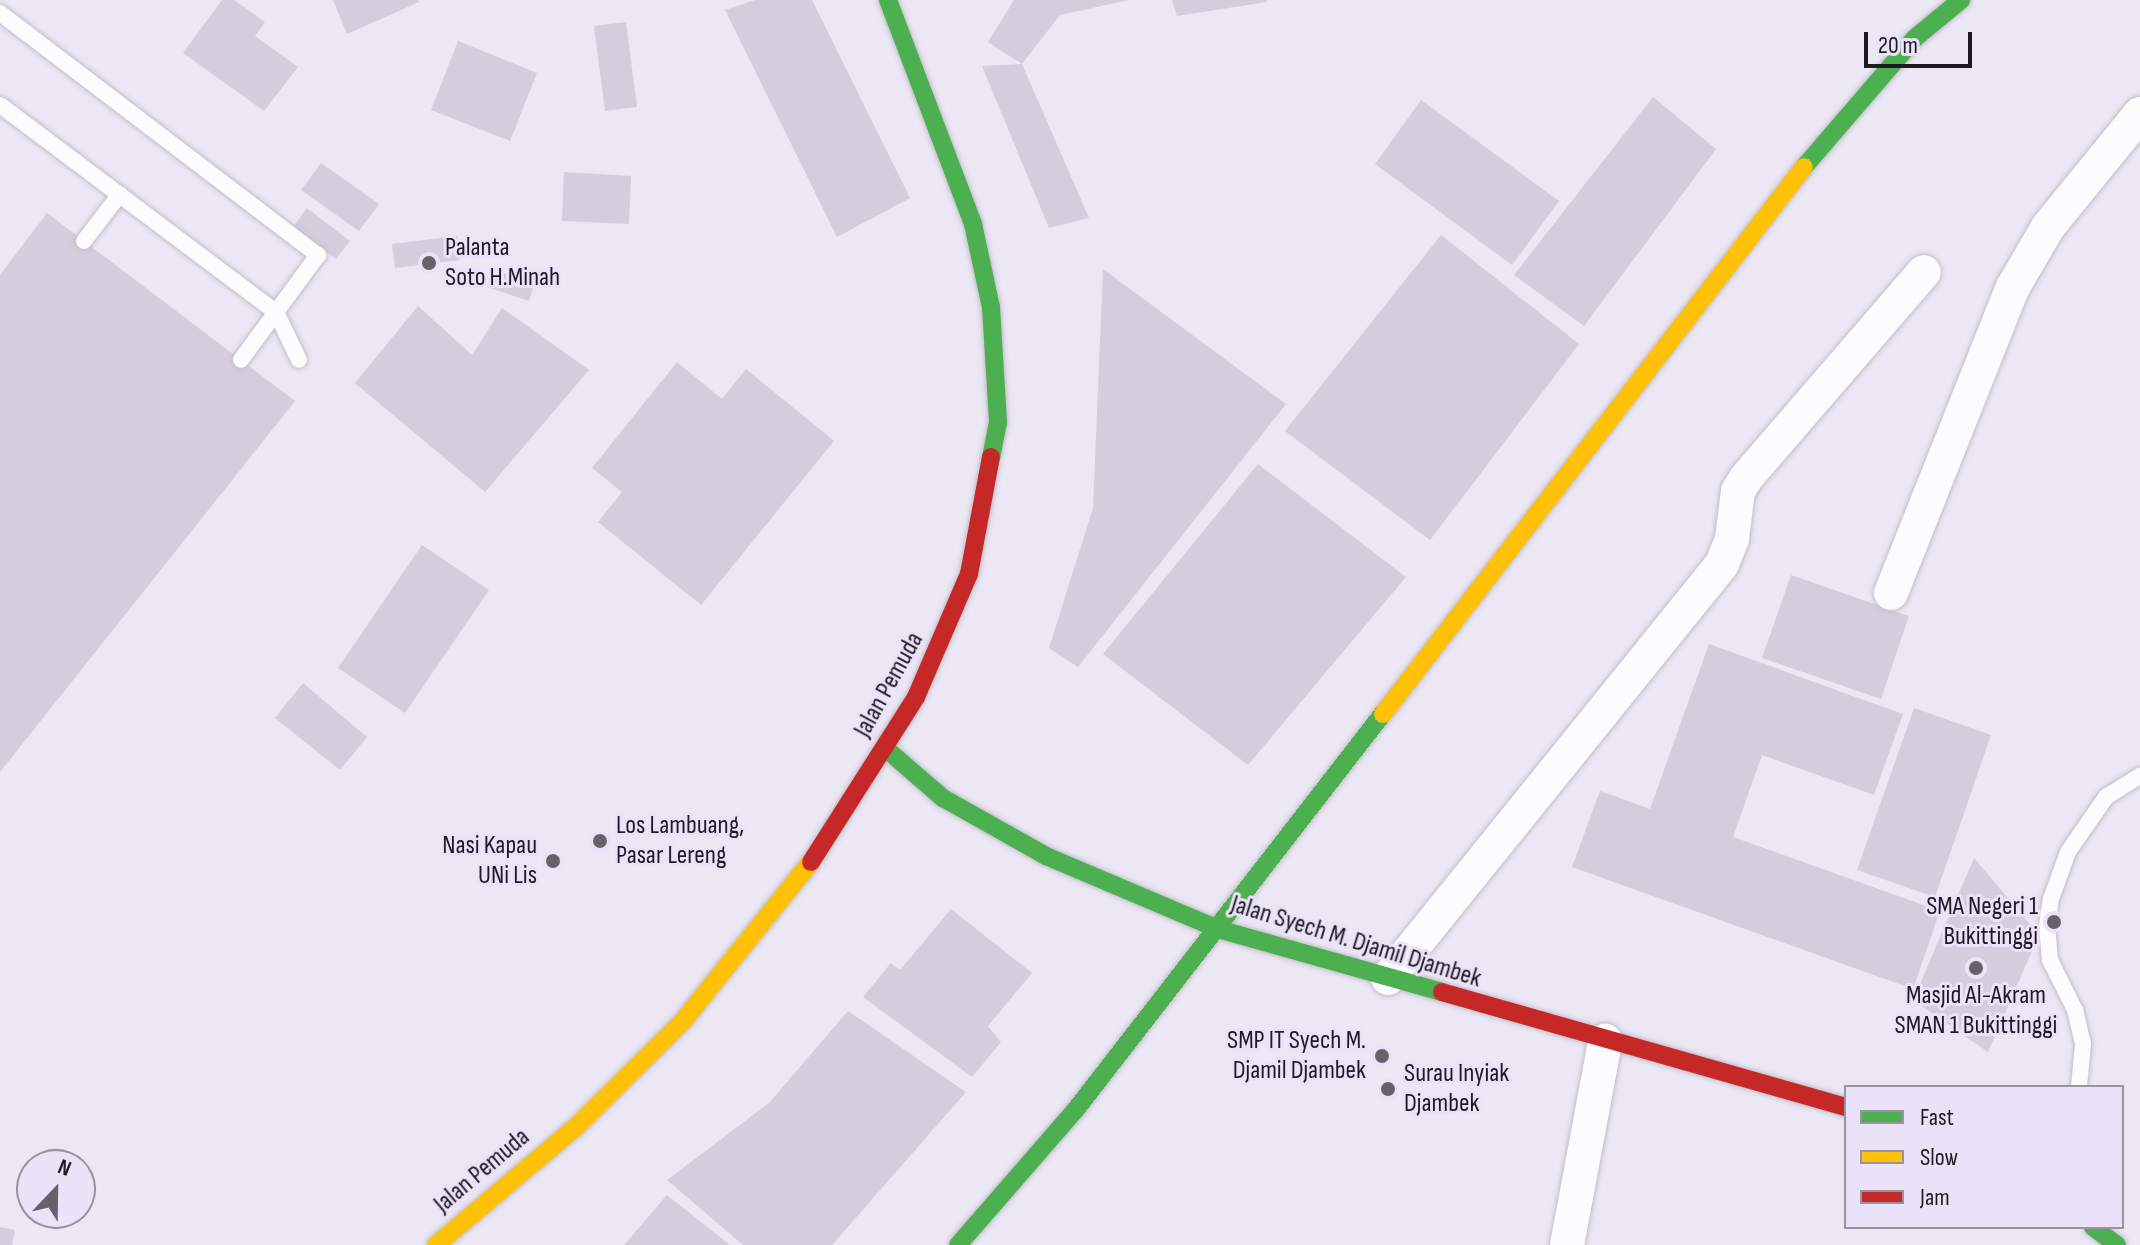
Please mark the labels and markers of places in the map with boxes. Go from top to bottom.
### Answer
place label: Palanta Soto H.Minah [445,232,560,294]
marker: Palanta Soto H.Minah [420,254,438,272]
place label: Los Lambuang, Pasar Lereng [616,810,744,872]
place label: Nasi Kapau UNi Lis [442,830,537,892]
marker: Los Lambuang, Pasar Lereng [591,832,609,850]
marker: Nasi Kapau UNi Lis [544,852,562,870]
place label: SMA Negeri 1 Bukittinggi [1926,891,2038,952]
marker: SMA Negeri 1 Bukittinggi [2045,913,2063,931]
marker: Masjid Al-Akram SMAN 1 Bukittinggi [1967,959,1985,977]
place label: Masjid Al-Akram SMAN 1 Bukittinggi [1895,980,2057,1042]
place label: SMP IT Syech M. Djamil Djambek [1227,1025,1366,1086]
marker: SMP IT Syech M. Djamil Djambek [1373,1047,1391,1065]
place label: Surau Inyiak Djambek [1404,1058,1509,1120]
marker: Surau Inyiak Djambek [1379,1080,1397,1098]

